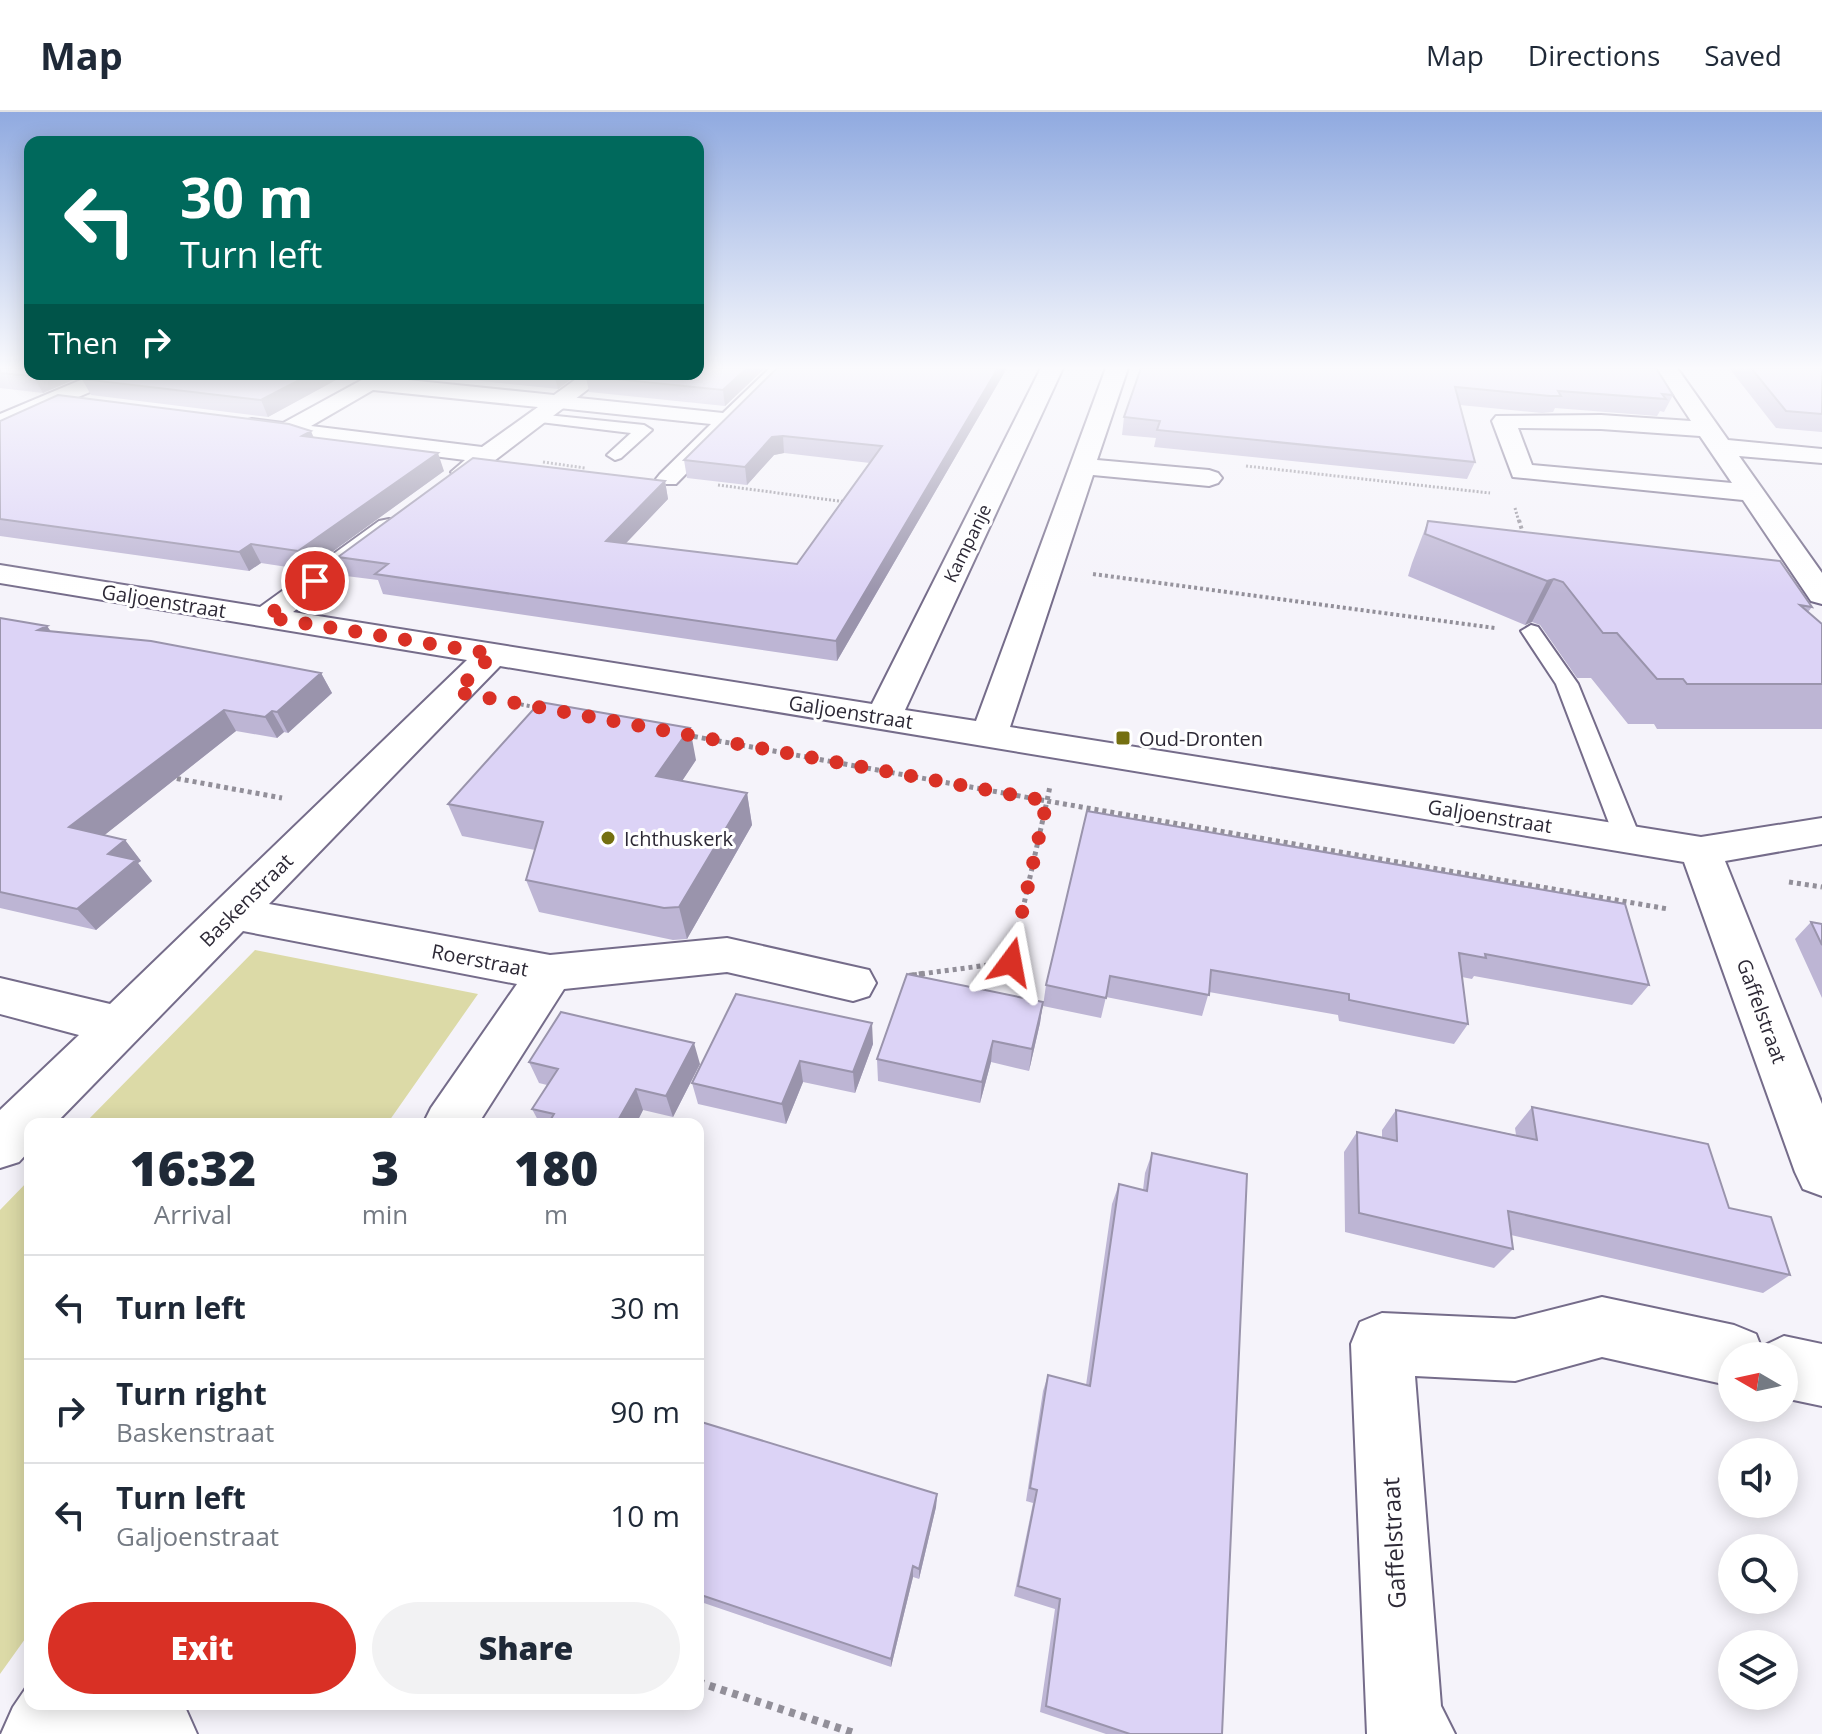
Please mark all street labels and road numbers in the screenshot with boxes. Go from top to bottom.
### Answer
street label: Kampanje [938,500,996,586]
street label: Galjoenstraat [100,578,228,624]
street label: Galjoenstraat [787,689,915,735]
street label: Galjoenstraat [1426,793,1554,839]
street label: Baskenstraat [193,847,299,953]
street label: Roerstraat [429,937,531,983]
street label: Gaffelstraat [1731,955,1793,1067]
street label: Gaffelstraat [1373,1476,1413,1610]

